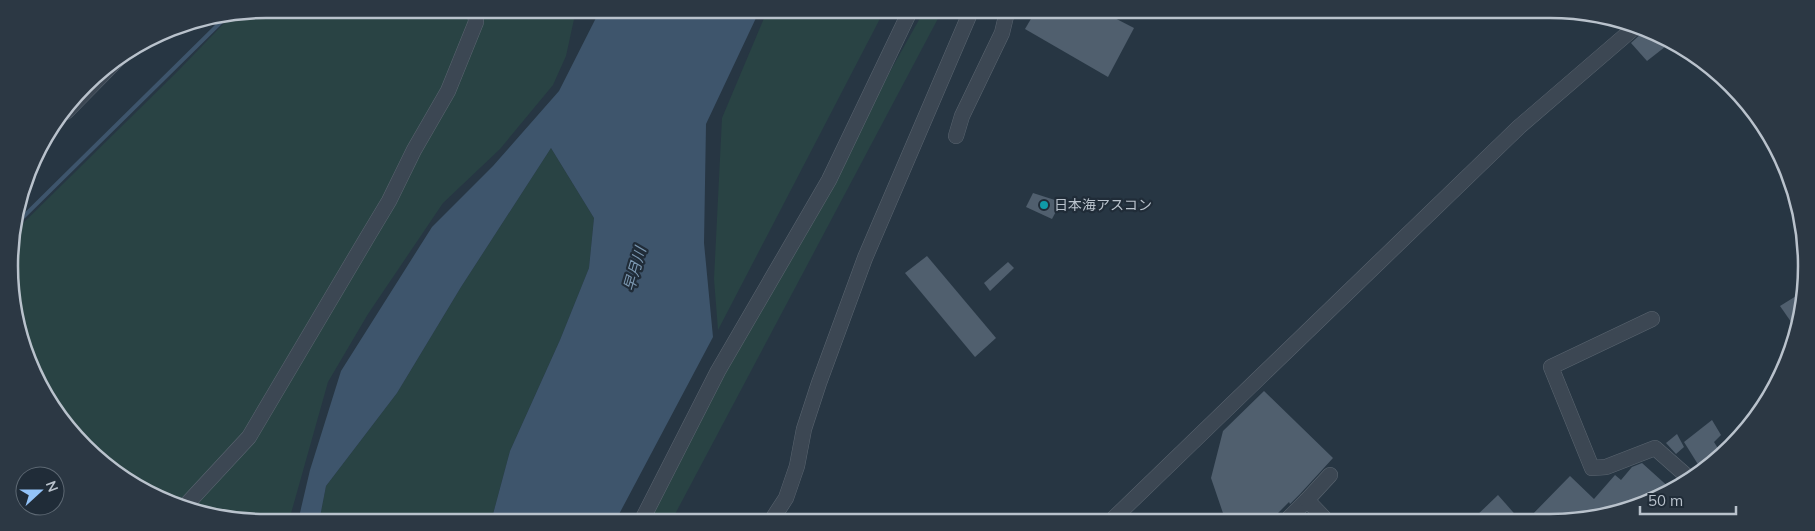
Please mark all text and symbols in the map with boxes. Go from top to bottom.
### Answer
place label: 日本海アスコン [1054,196,1152,214]
marker: 日本海アスコン [1038,199,1050,211]
water label: 早月川 [619,243,650,293]
north arrow [15,466,65,516]
text: N [42,478,62,495]
scale bar [1640,484,1736,516]
text: 50 m [1648,491,1683,510]

